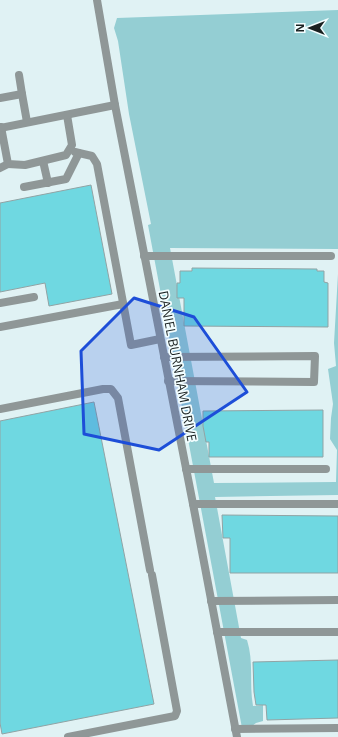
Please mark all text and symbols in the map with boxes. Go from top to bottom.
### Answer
north arrow [290,8,330,48]
text: N [292,24,307,32]
street label: DANIEL BURNHAM DRIVE [155,289,201,443]

